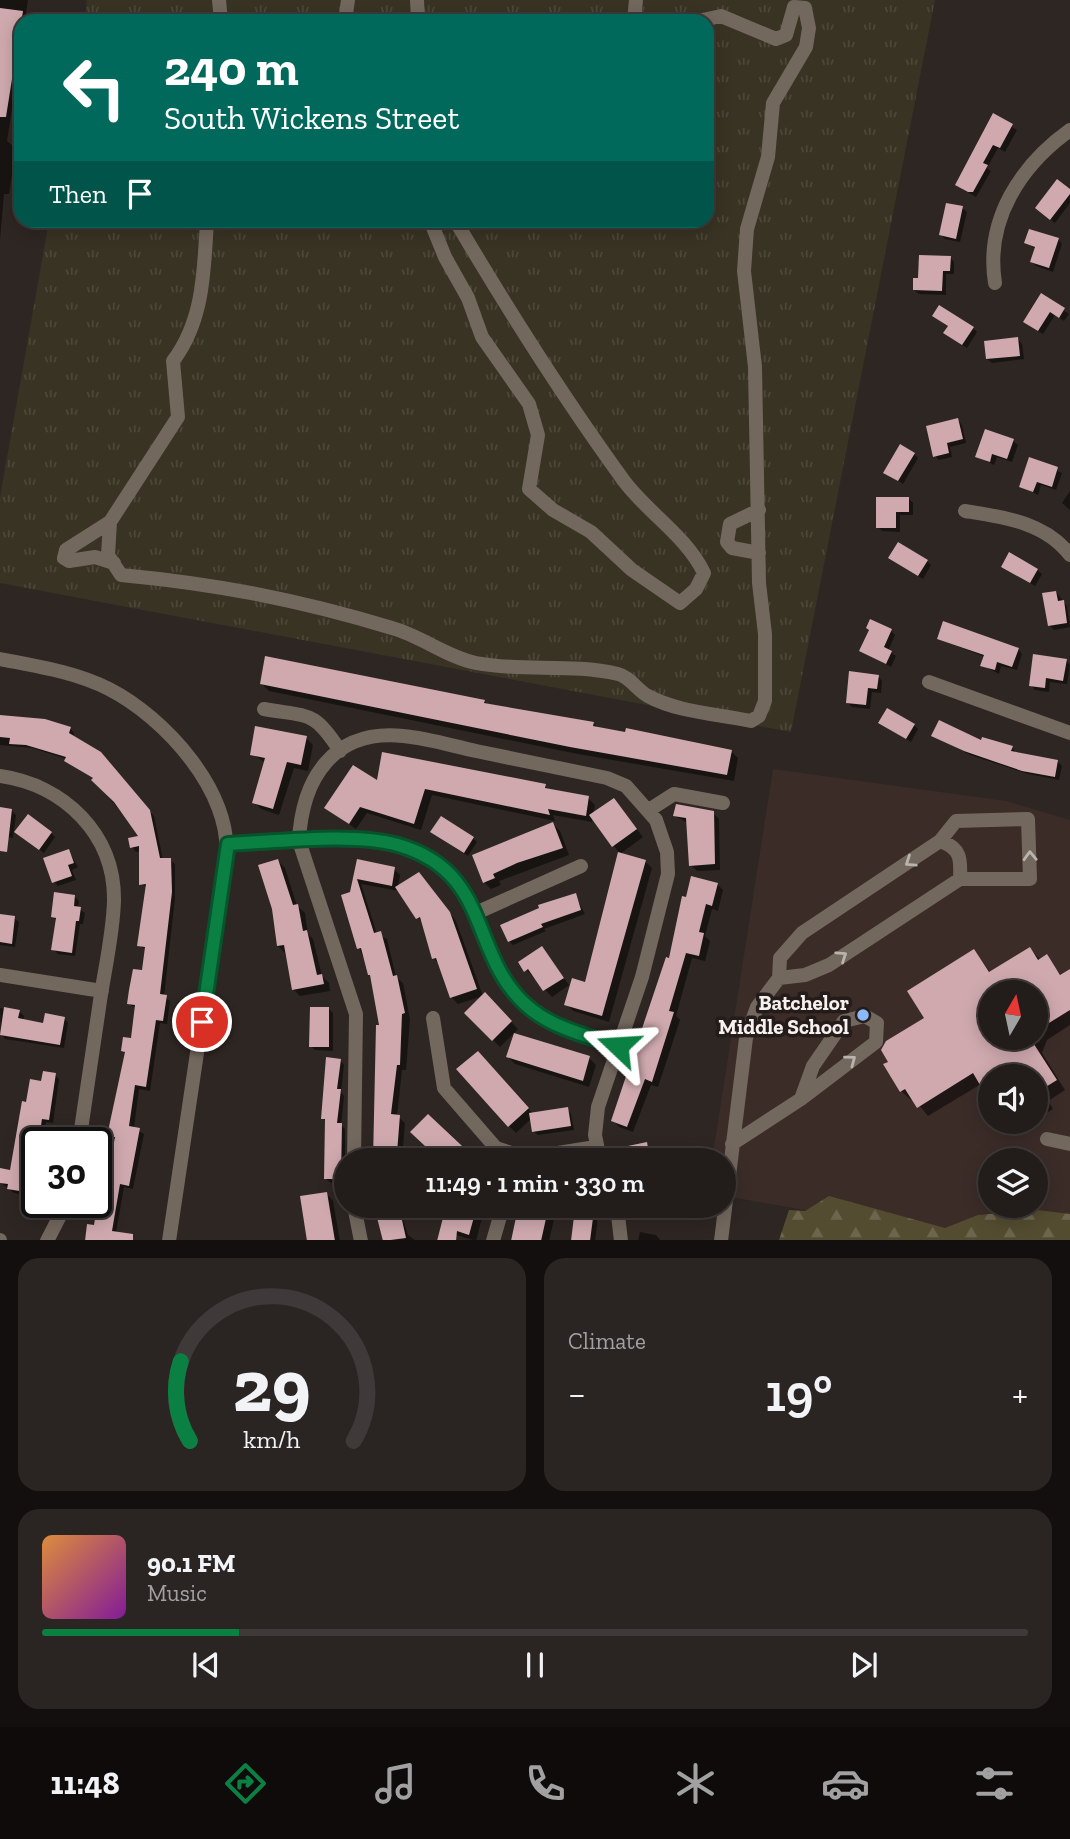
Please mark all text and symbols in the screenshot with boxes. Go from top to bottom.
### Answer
text: 240 m [164,39,299,98]
icon: left [49,42,140,133]
text: South Wickens Street [164,99,459,137]
icon: arrive [121,175,159,213]
text: Then [49,178,107,210]
one-way arrow [1022,850,1037,861]
one-way arrow [904,854,917,867]
one-way arrow [835,951,848,964]
north arrow [978,980,1048,1050]
map controls [978,980,1048,1218]
place label: Batchelor Middle School [718,990,849,1039]
pin [172,992,232,1052]
icon: arrive [183,1003,221,1041]
marker: Batchelor Middle School [855,1007,871,1023]
position arrow [581,1009,655,1083]
one-way arrow [844,1056,856,1069]
button: sound [978,1064,1048,1134]
speed limit sign: 30 [21,1127,112,1218]
button: layers [978,1148,1048,1218]
text: 11:49 · 1 min · 330 m [426,1167,644,1199]
text: Climate [568,1327,646,1355]
text: 29 [233,1342,311,1430]
text: 19° [765,1362,833,1424]
text: − [568,1371,586,1417]
text: + [1012,1371,1028,1417]
text: km/h [243,1423,301,1453]
text: 90.1 FM [147,1547,235,1579]
text: Music [147,1579,207,1607]
icon: previous [187,1646,225,1684]
icon: pause [516,1646,554,1684]
icon: next [845,1646,883,1684]
icon: directions [221,1759,270,1808]
icon: music [371,1759,420,1808]
icon: phone [521,1759,570,1808]
icon: climate [671,1759,720,1808]
icon: car [821,1759,870,1808]
icon: filters [970,1759,1019,1808]
text: 11:48 [50,1764,120,1802]

